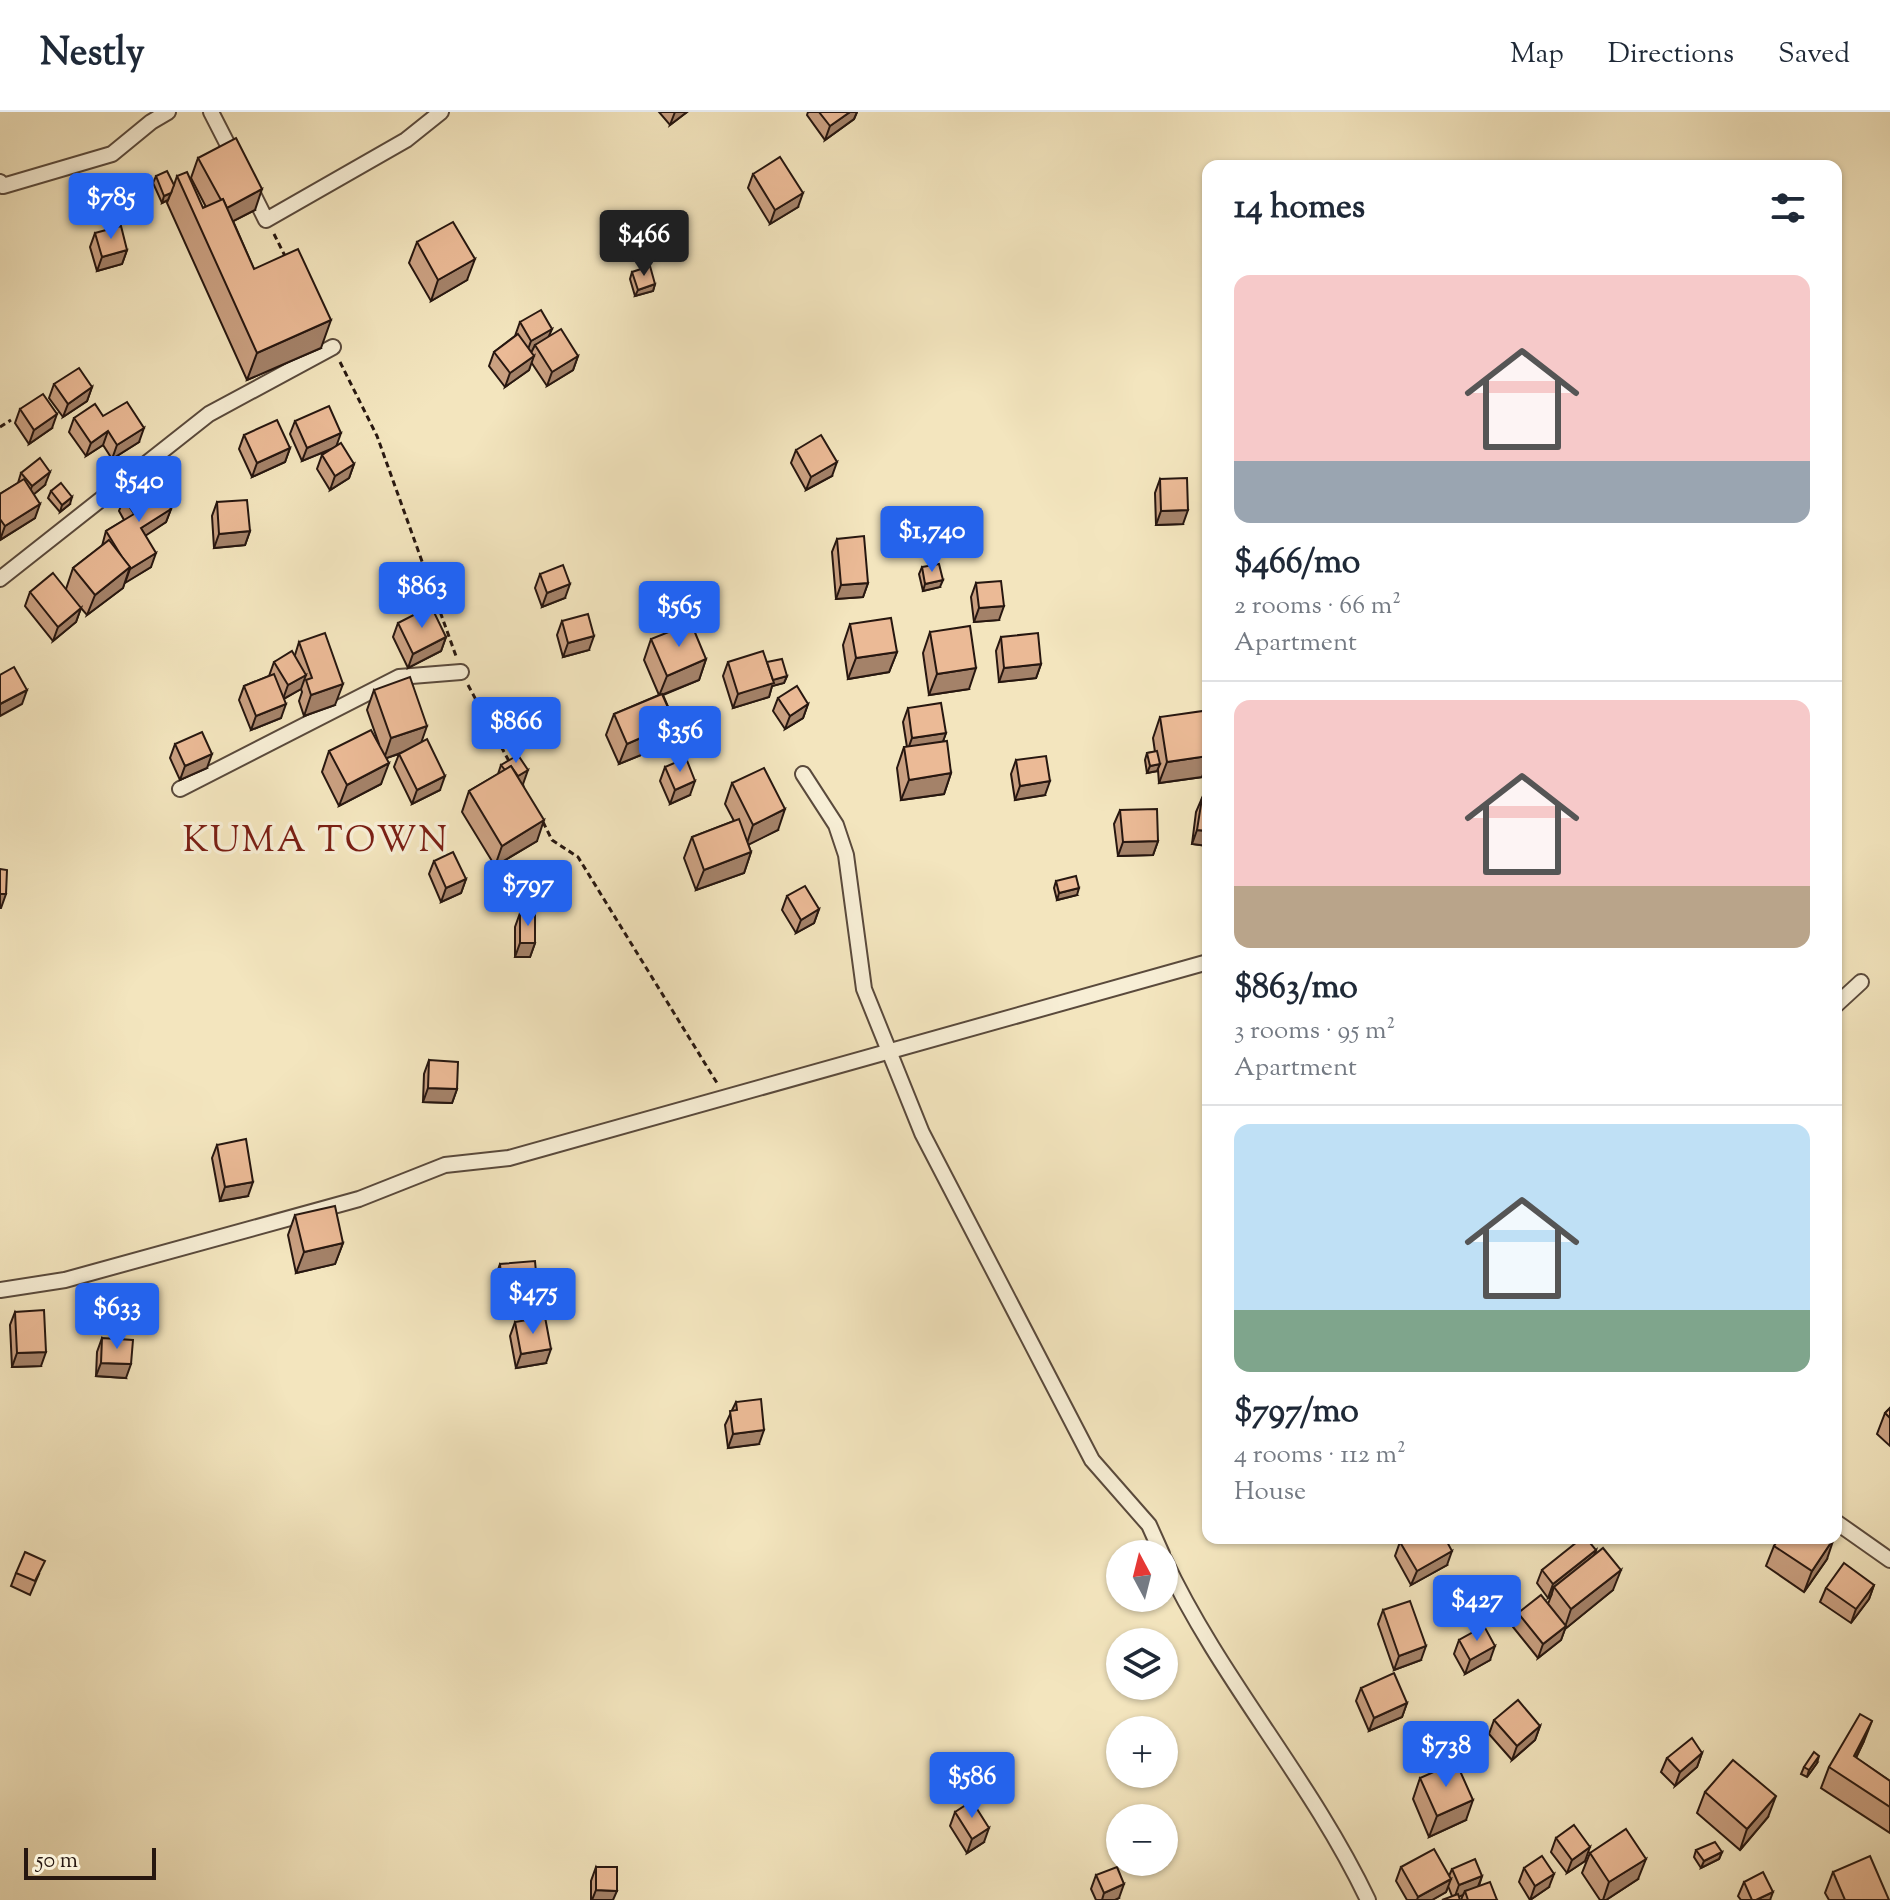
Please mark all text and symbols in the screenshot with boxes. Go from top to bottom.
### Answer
text: Nestly [40,28,145,82]
text: Map [1510,35,1564,75]
text: Directions [1608,35,1734,75]
text: Saved [1778,35,1850,75]
pin: $785 [64,173,158,241]
text: $785 [87,180,135,217]
text: 14 homes [1234,184,1365,233]
icon: filters [1766,186,1810,230]
pin: $466 [597,210,691,278]
text: $466 [618,217,670,254]
icon: home [1450,327,1594,471]
pin: $540 [92,456,186,524]
text: $540 [114,463,164,500]
pin: $1,740 [867,506,997,574]
text: $1,740 [898,513,966,550]
text: $466/mo [1234,539,1360,588]
pin: $863 [375,562,469,630]
text: $863 [397,569,447,606]
pin: $565 [632,581,726,649]
text: $565 [657,588,701,625]
text: 2 rooms · 66 m² [1234,588,1401,625]
text: Apartment [1234,625,1357,662]
pin: $866 [469,697,563,765]
text: $866 [490,704,542,741]
pin: $356 [633,706,727,774]
text: $356 [657,713,703,750]
icon: home [1450,752,1594,896]
district label: KUMA TOWN [183,816,449,868]
pin: $797 [481,860,575,928]
text: $797 [502,867,554,904]
text: $863/mo [1234,964,1358,1013]
text: 3 rooms · 95 m² [1234,1013,1395,1050]
text: Apartment [1234,1050,1357,1087]
icon: home [1450,1176,1594,1320]
pin: $475 [486,1268,580,1336]
text: $475 [509,1275,557,1312]
pin: $633 [70,1283,164,1351]
text: $633 [93,1290,141,1327]
text: $797/mo [1234,1388,1359,1437]
text: 4 rooms · 112 m² [1234,1437,1406,1474]
text: House [1234,1474,1306,1511]
north arrow [1106,1540,1178,1612]
map controls [1106,1540,1178,1876]
pin: $427 [1430,1575,1524,1643]
text: $427 [1451,1582,1503,1619]
button: layers [1106,1628,1178,1700]
button: + [1106,1716,1178,1788]
pin: $738 [1399,1721,1493,1789]
text: $738 [1421,1728,1471,1765]
pin: $586 [925,1752,1019,1820]
text: $586 [948,1759,996,1796]
button: − [1106,1804,1178,1876]
scale bar [24,1844,156,1880]
text: 50 m [36,1846,78,1878]

